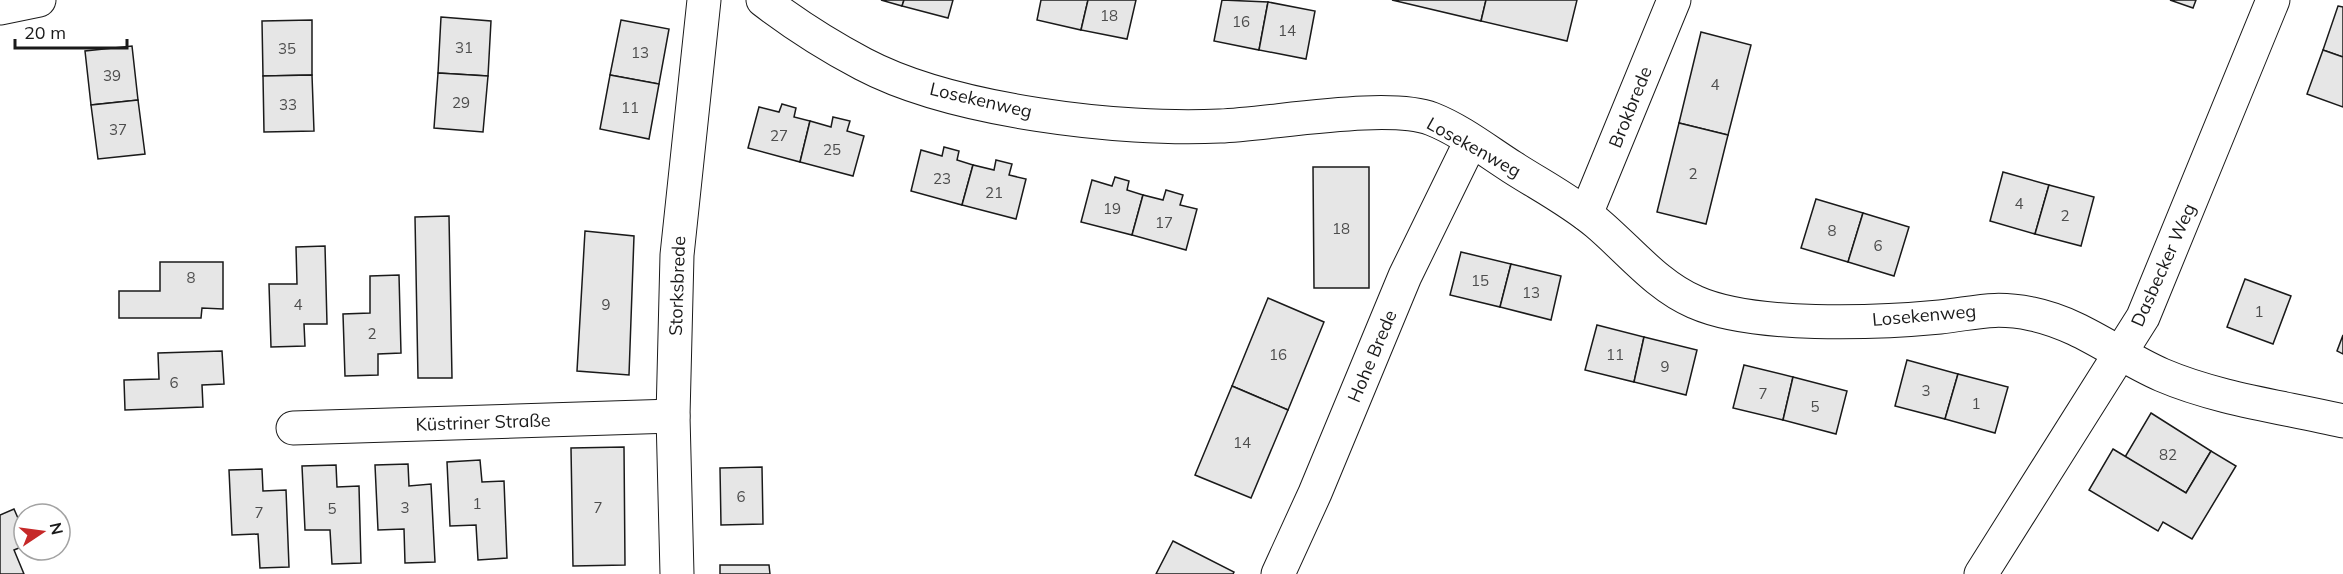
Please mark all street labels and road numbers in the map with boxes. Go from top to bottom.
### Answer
street label: Brokbrede [1603,63,1657,151]
street label: Losekenweg [928,77,1034,123]
street label: Losekenweg [1423,112,1525,182]
street label: Dasbecker Weg [2126,200,2200,330]
street label: Storksbrede [664,236,690,336]
street label: Losekenweg [1871,299,1977,331]
street label: Hohe Brede [1342,306,1402,406]
street label: Küstriner Straße [415,408,551,436]

